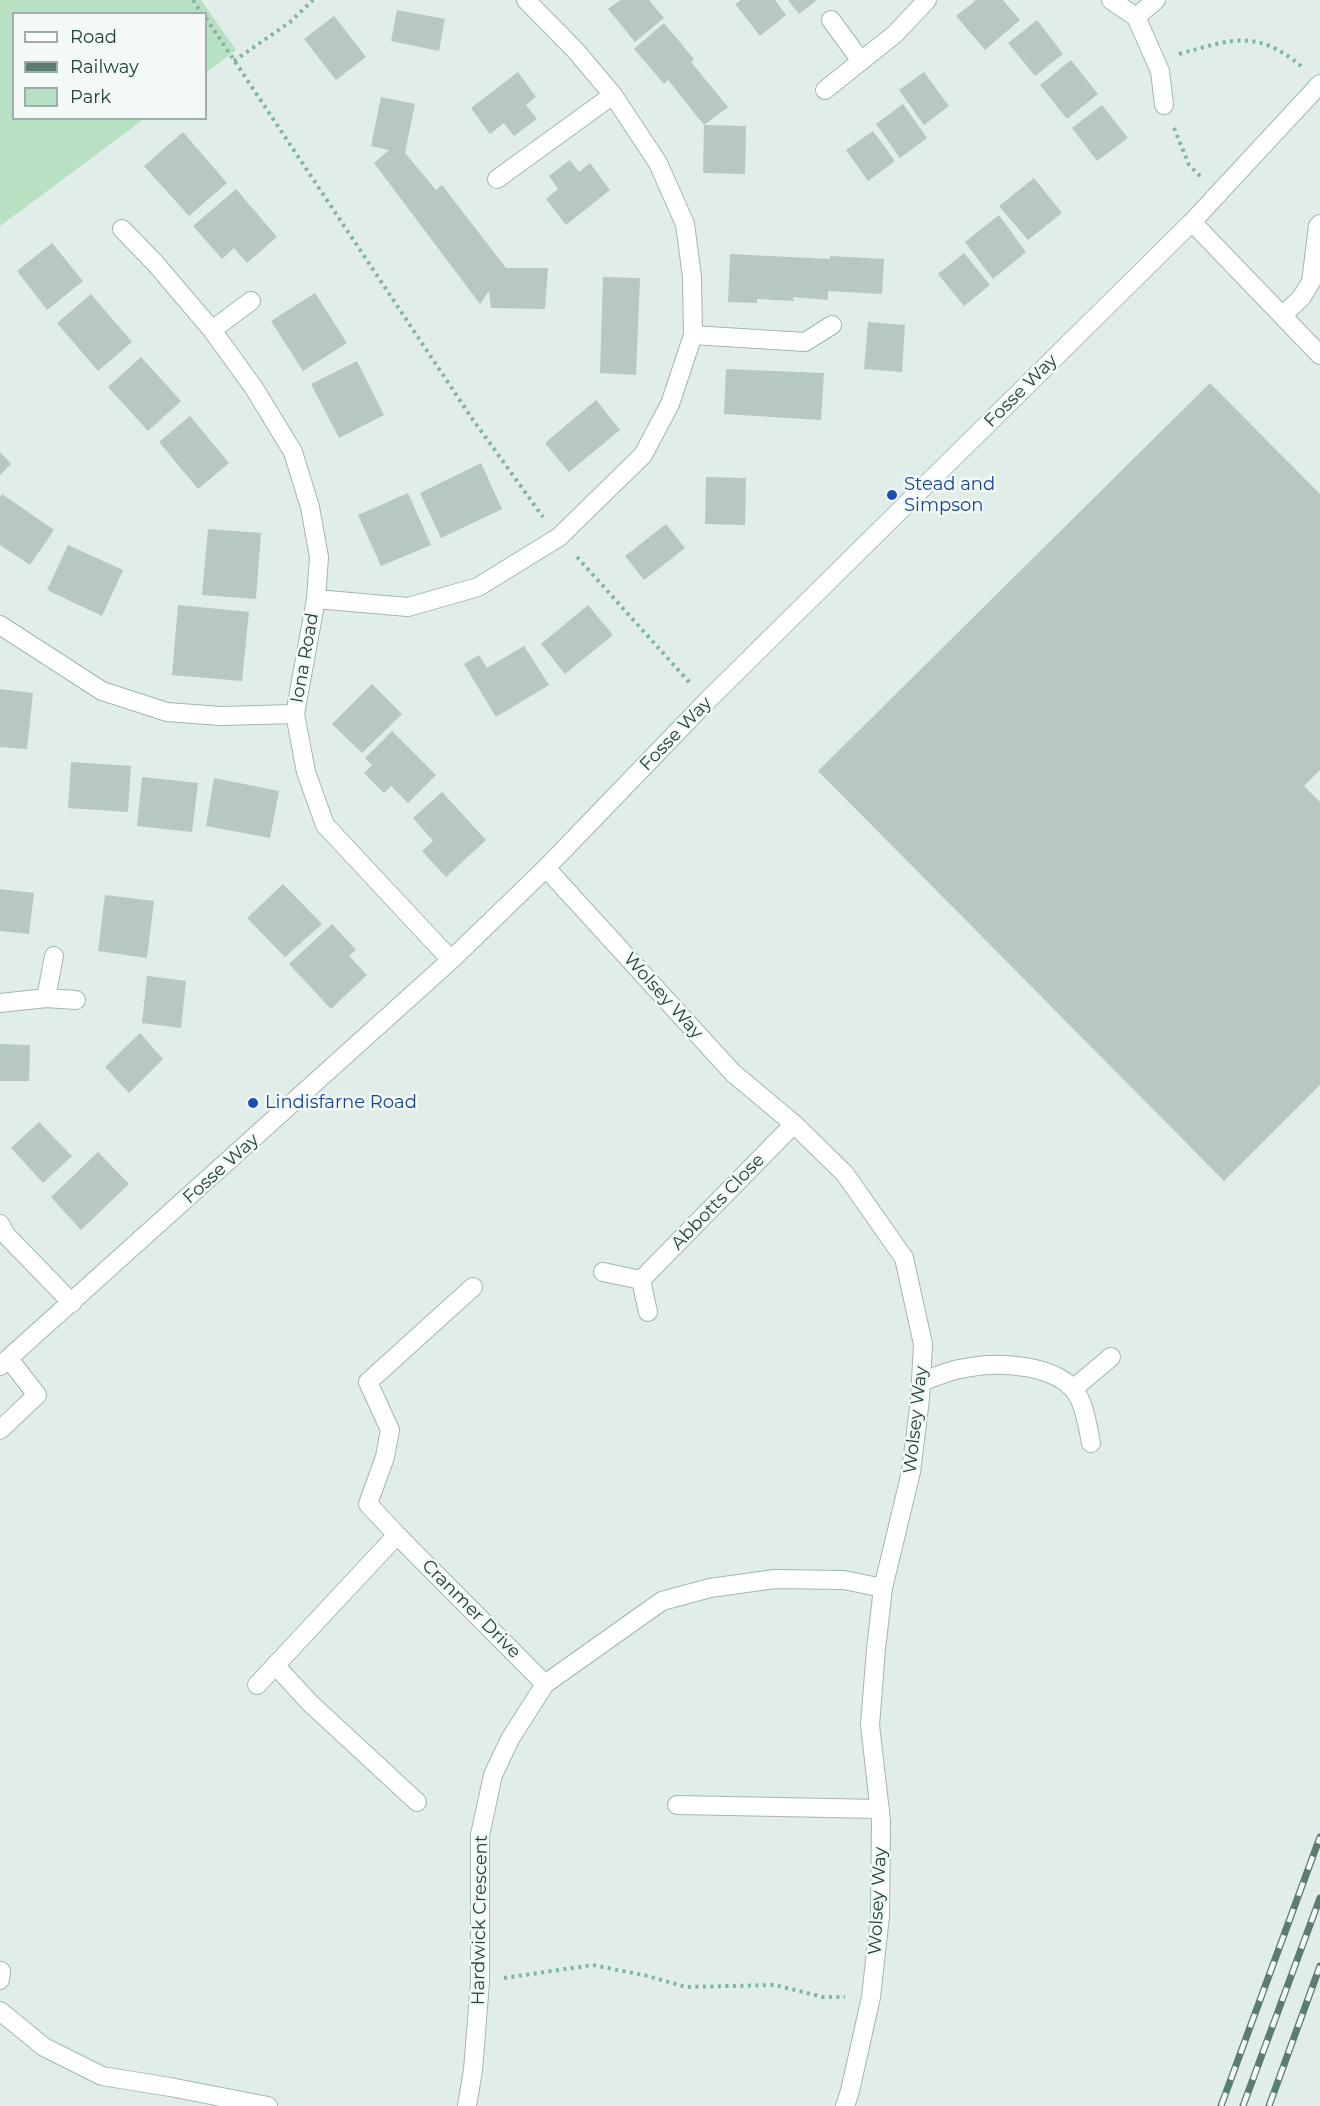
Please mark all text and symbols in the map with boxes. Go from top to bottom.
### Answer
legend [12,12,207,120]
text: Road [70,26,117,48]
text: Railway [70,56,139,78]
text: Park [70,86,111,108]
street label: Fosse Way [980,350,1062,432]
place label: Stead and Simpson [904,474,995,516]
marker: Stead and Simpson [885,488,899,502]
street label: Iona Road [286,611,324,705]
street label: Fosse Way [635,692,717,776]
street label: Wolsey Way [619,949,707,1043]
place label: Lindisfarne Road [265,1092,417,1114]
marker: Lindisfarne Road [246,1096,260,1110]
street label: Fosse Way [179,1129,263,1209]
street label: Abbotts Close [667,1150,769,1254]
street label: Wolsey Way [900,1365,932,1475]
street label: Cranmer Drive [417,1555,525,1663]
street label: Hardwick Crescent [468,1835,492,2005]
street label: Wolsey Way [864,1846,892,1956]

